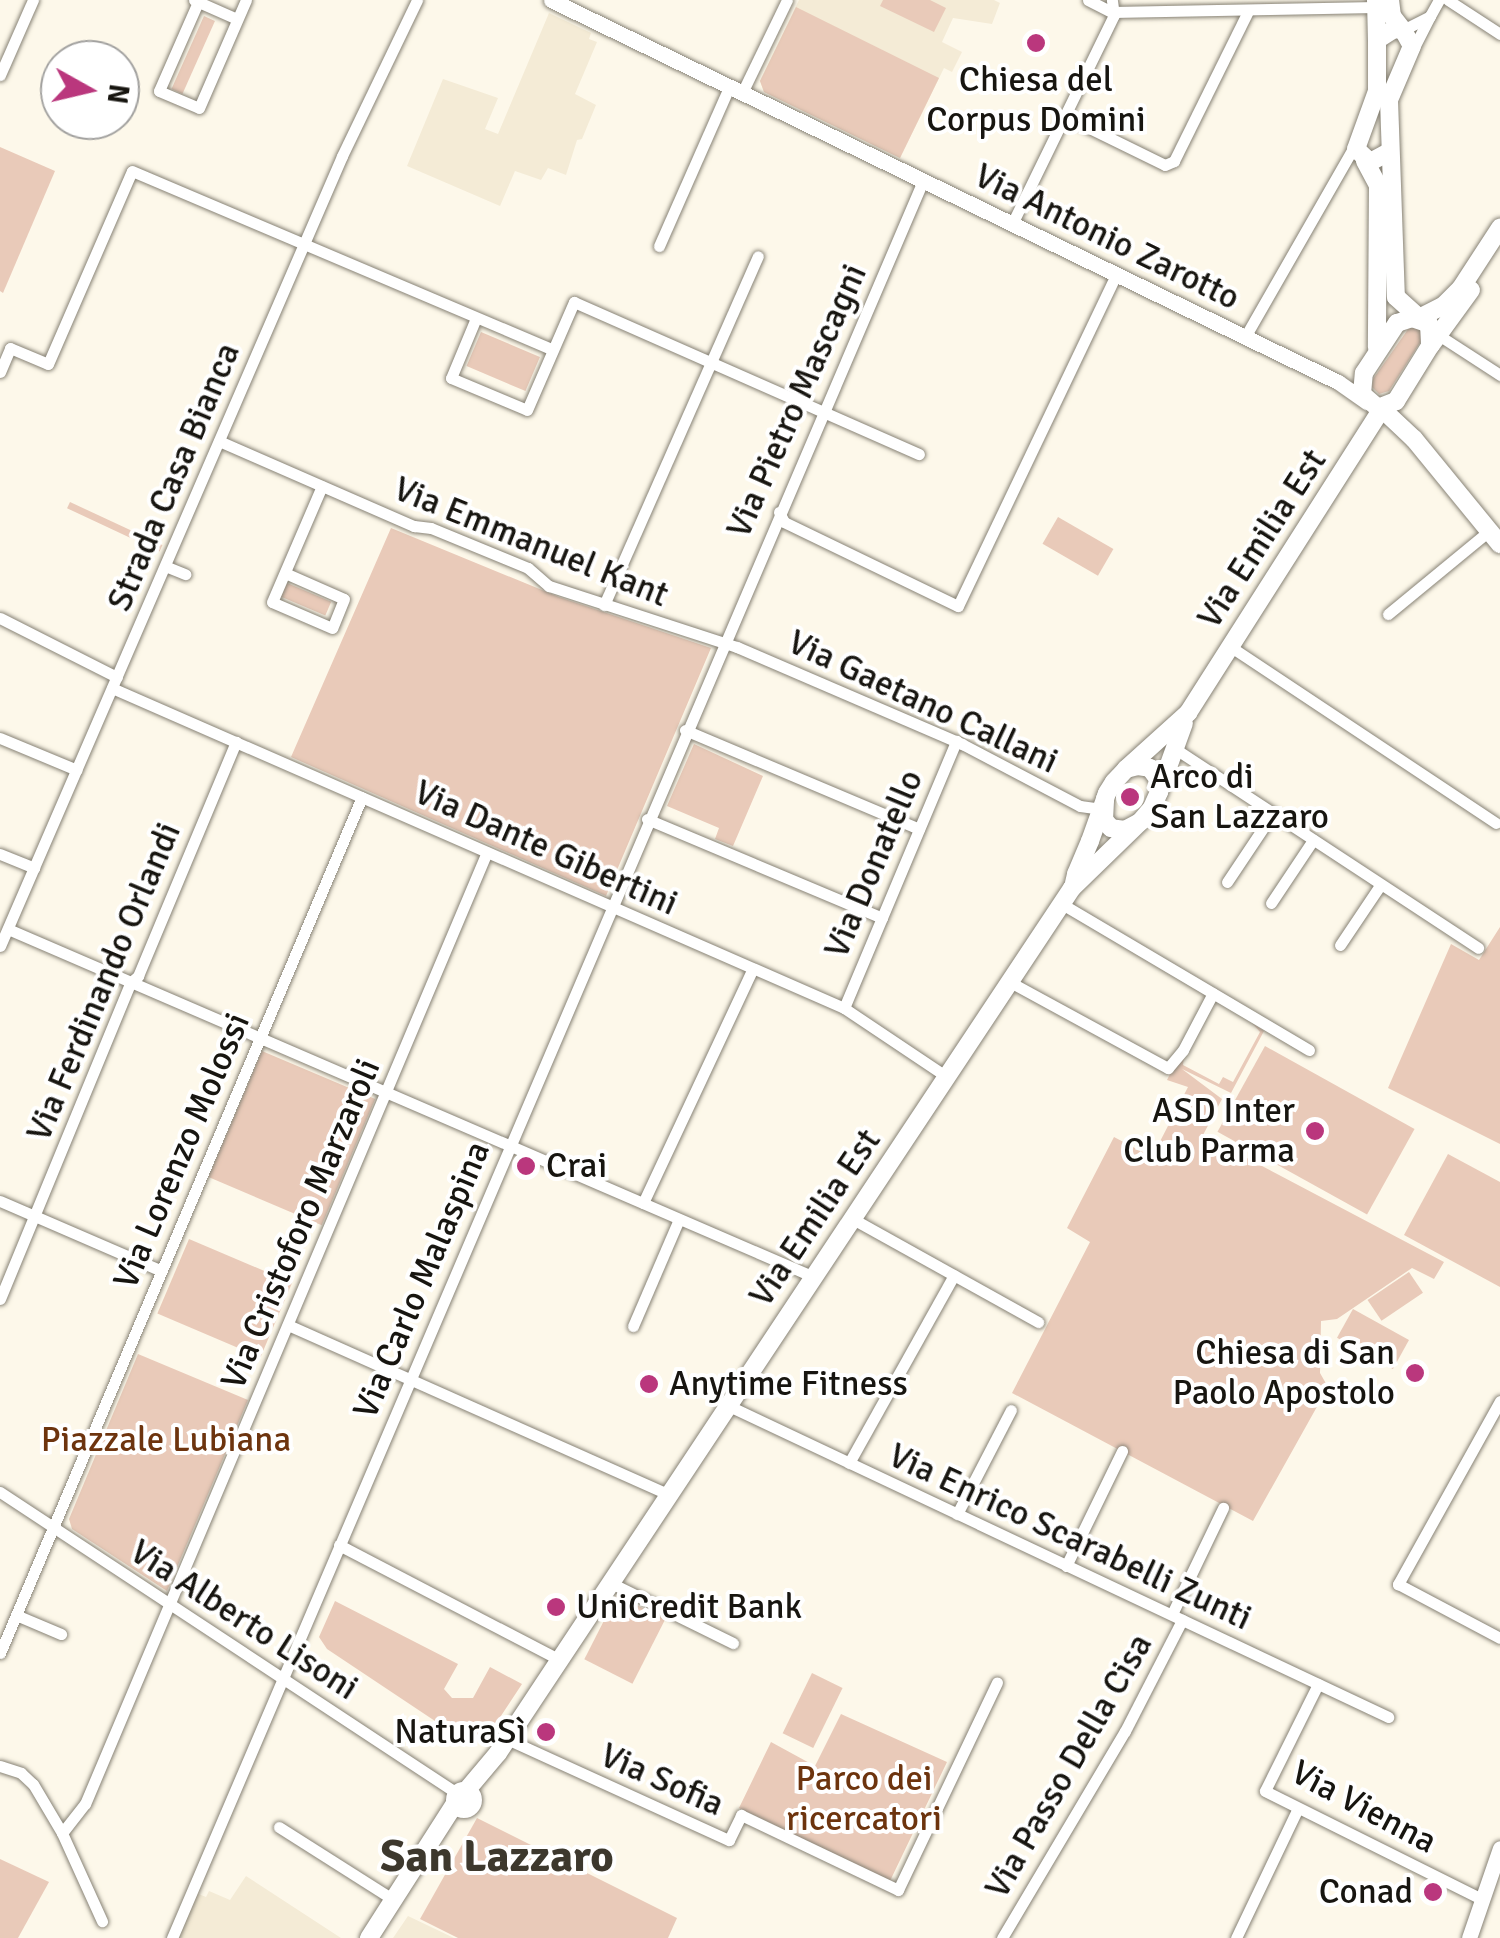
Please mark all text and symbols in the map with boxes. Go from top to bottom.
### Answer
marker: Chiesa del Corpus Domini [1025,32,1047,54]
north arrow [40,40,140,140]
place label: Chiesa del Corpus Domini [926,59,1146,141]
text: N [100,82,136,106]
street label: Via Antonio Zarotto [968,155,1246,319]
street label: Via Pietro Mascagni [718,258,876,544]
street label: Strada Casa Bianca [99,337,249,617]
street label: Via Emilia Est [1189,442,1335,636]
street label: Via Emmanuel Kant [388,468,674,616]
street label: Via Gaetano Callani [781,621,1065,783]
place label: Arco di San Lazzaro [1150,756,1329,838]
street label: Via Donatello [816,764,932,964]
street label: Via Dante Gibertini [408,771,684,925]
marker: Arco di San Lazzaro [1119,786,1141,808]
street label: Via Ferdinando Orlandi [18,817,190,1147]
street label: Via Lorenzo Molossi [105,1007,259,1295]
street label: Via Cristoforo Marzaroli [212,1053,390,1395]
place label: ASD Inter Club Parma [1123,1090,1295,1172]
marker: ASD Inter Club Parma [1304,1120,1326,1142]
street label: Via Emilia Est [740,1121,890,1315]
street label: Via Carlo Malaspina [345,1135,499,1425]
place label: Crai [546,1145,607,1187]
marker: Crai [515,1155,537,1177]
place label: Chiesa di San Paolo Apostolo [1173,1332,1395,1414]
marker: Chiesa di San Paolo Apostolo [1404,1362,1426,1384]
place label: Anytime Fitness [669,1363,908,1405]
marker: Anytime Fitness [638,1373,660,1395]
park label: Piazzale Lubiana [41,1419,291,1461]
street label: Via Enrico Scarabelli Zunti [882,1434,1258,1640]
street label: Via Alberto Lisoni [122,1531,366,1709]
place label: UniCredit Bank [576,1586,802,1628]
marker: UniCredit Bank [545,1596,567,1618]
street label: Via Passo Della Cisa [976,1626,1162,1906]
place label: NaturaSì [394,1711,526,1753]
marker: NaturaSì [535,1721,557,1743]
street label: Via Sofia [594,1734,730,1826]
street label: Via Vienna [1284,1751,1444,1863]
park label: Parco dei ricercatori [786,1758,942,1840]
district label: San Lazzaro [380,1830,614,1884]
place label: Conad [1319,1871,1413,1913]
marker: Conad [1422,1881,1444,1903]

